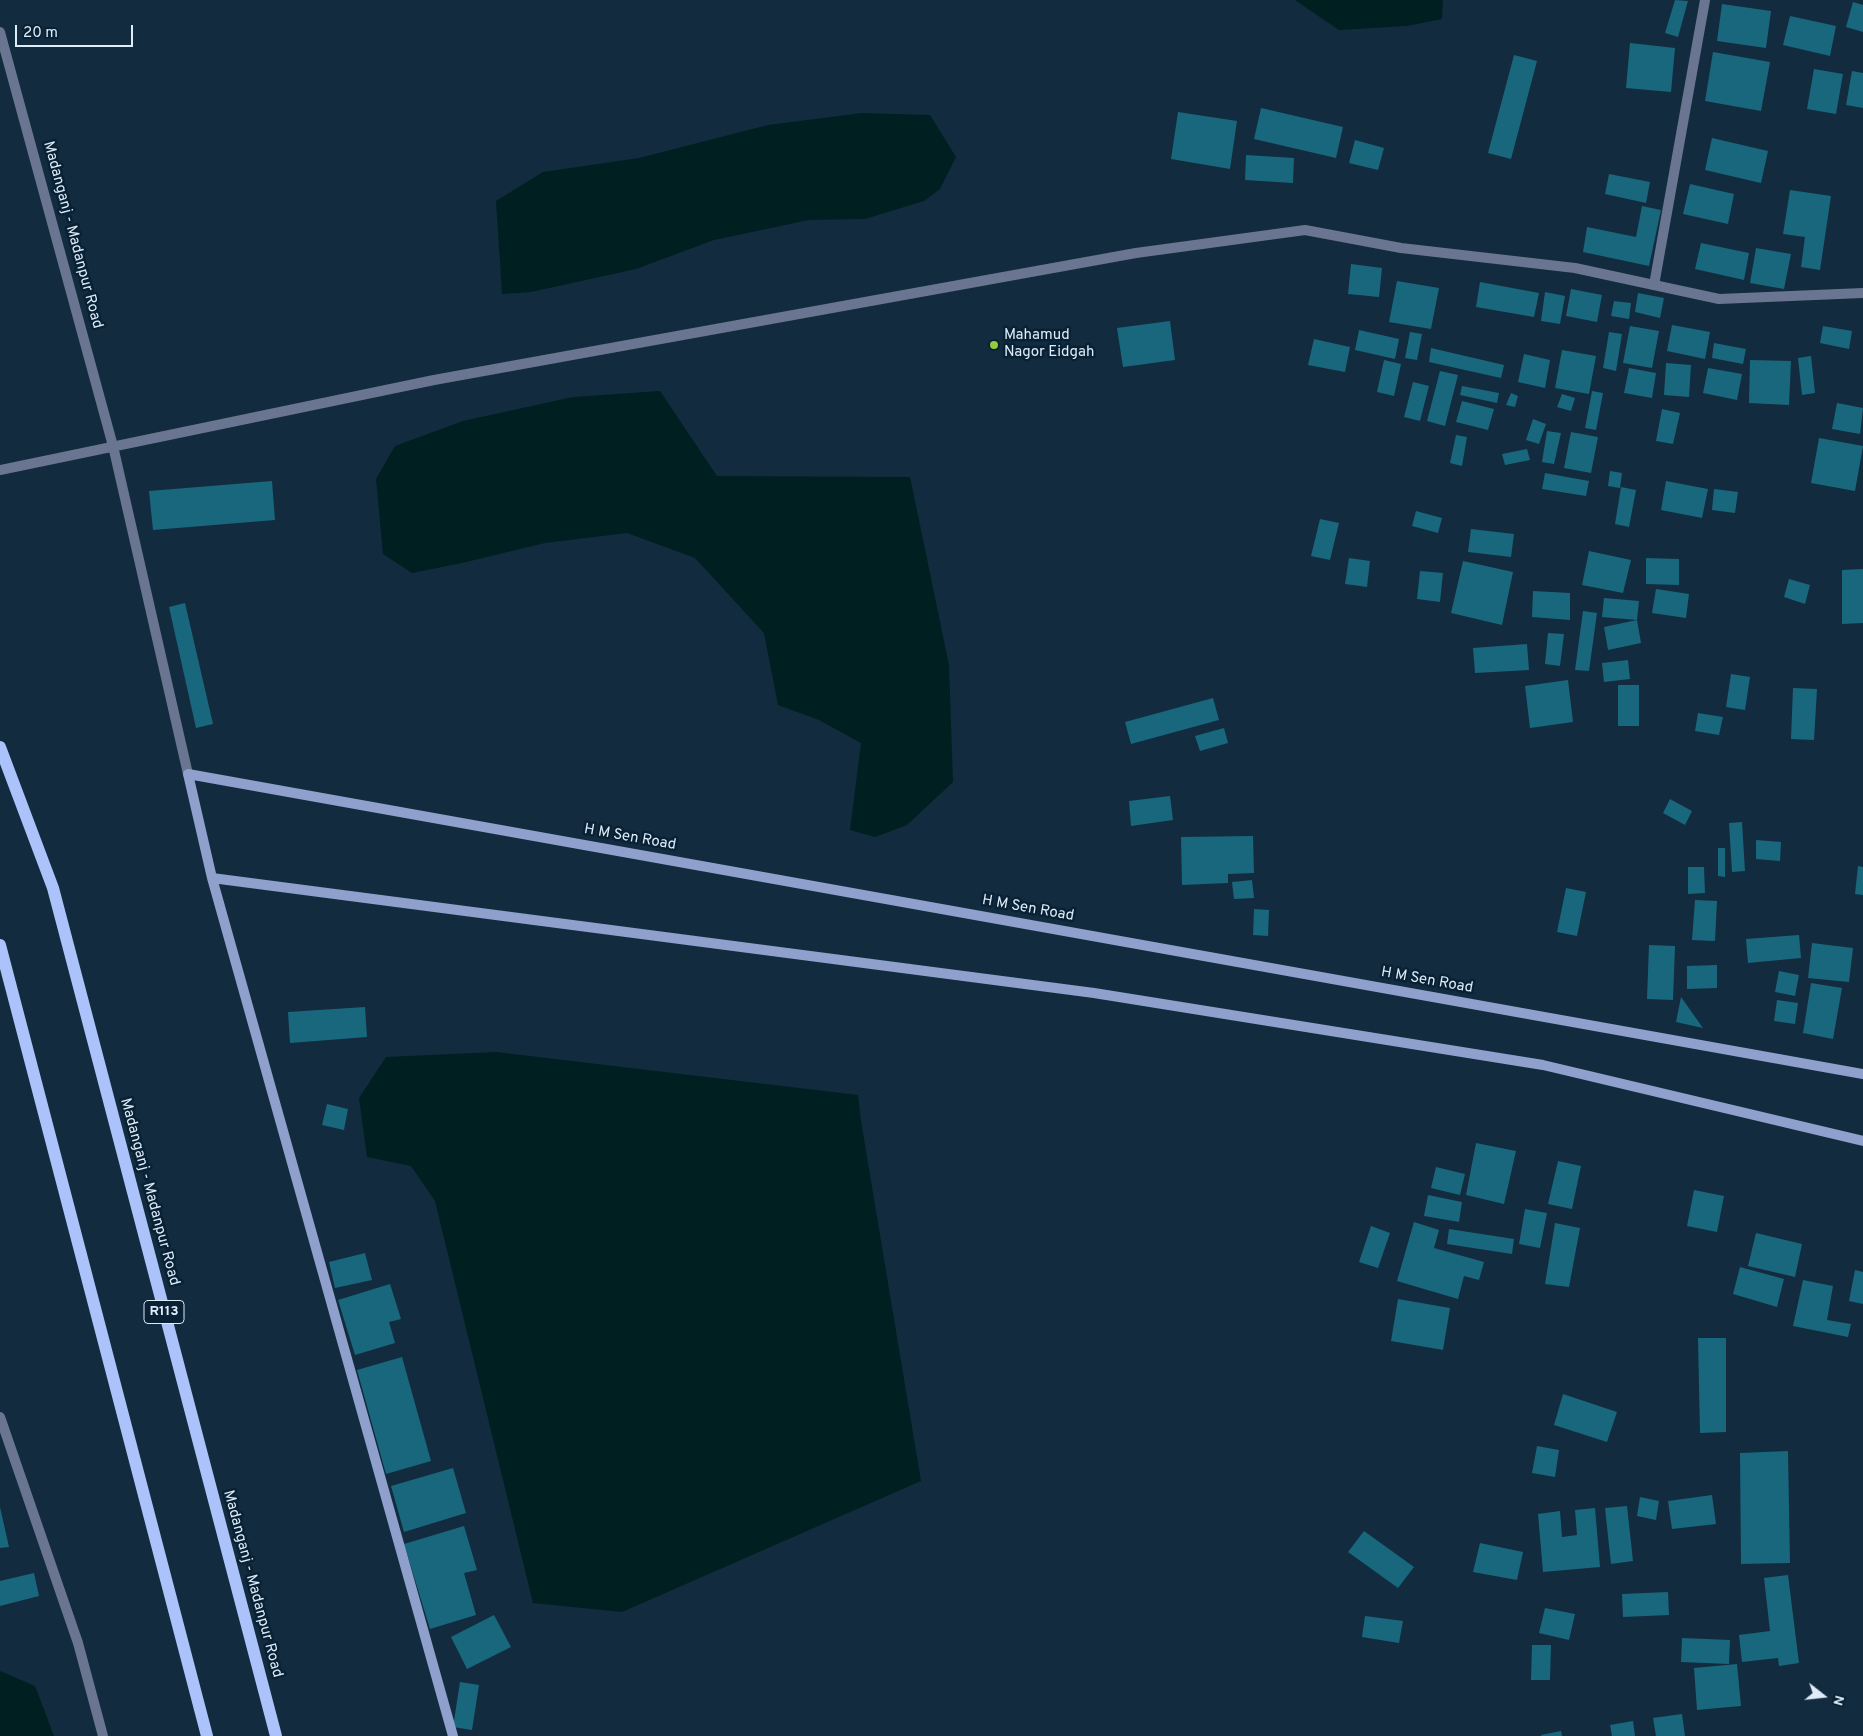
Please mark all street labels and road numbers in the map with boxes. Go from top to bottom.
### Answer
street label: Madanganj - Madanpur Road [38,139,106,331]
street label: H M Sen Road [583,821,677,855]
street label: H M Sen Road [981,892,1075,926]
street label: H M Sen Road [1380,964,1474,998]
street label: Madanganj - Madanpur Road [115,1096,183,1288]
road number: R113 [144,1300,184,1324]
street label: Madanganj - Madanpur Road [218,1488,286,1680]

